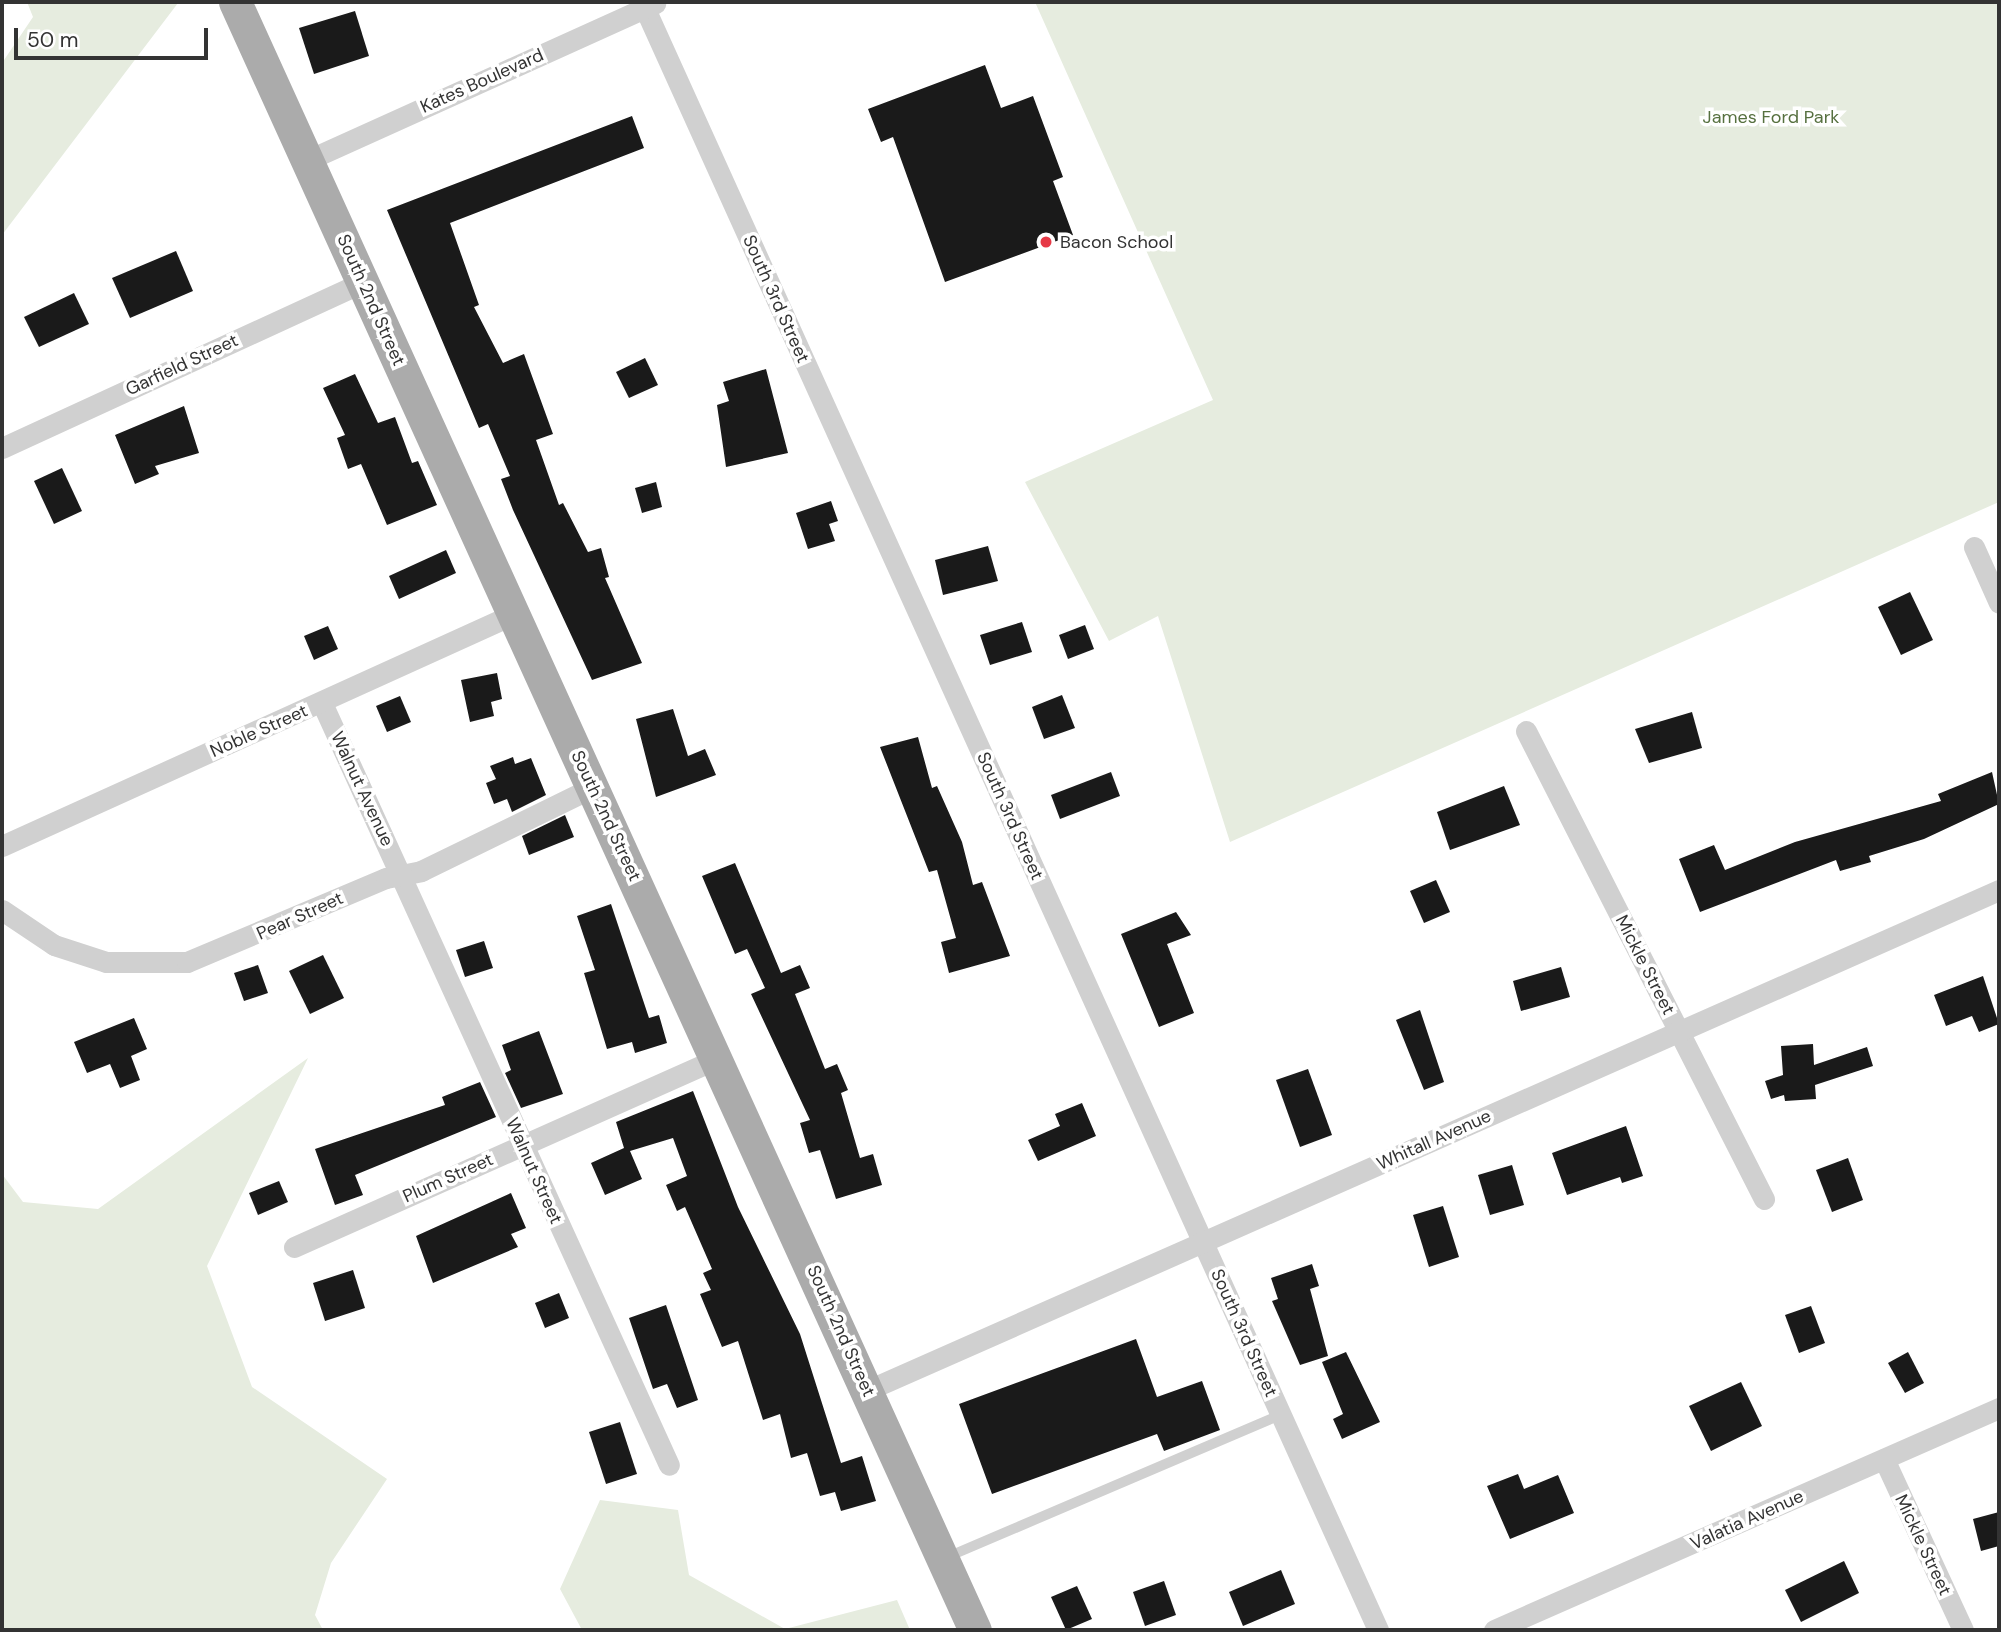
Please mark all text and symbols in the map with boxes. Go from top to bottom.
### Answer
scale bar [18,14,212,58]
text: 50 m [27,26,78,54]
street label: Kates Boulevard [417,44,547,118]
park label: James Ford Park [1703,106,1839,128]
street label: South 2nd Street [332,231,410,369]
place label: Bacon School [1060,231,1173,253]
street label: South 3rd Street [738,232,814,366]
marker: Bacon School [1038,234,1054,250]
street label: Garfield Street [122,330,242,400]
street label: Noble Street [207,700,311,762]
street label: Walnut Avenue [326,728,398,850]
street label: South 2nd Street [566,747,646,885]
street label: South 3rd Street [972,749,1048,883]
street label: Pear Street [253,887,347,945]
street label: Mickle Street [1611,912,1679,1018]
street label: Whitall Avenue [1373,1105,1495,1175]
street label: Walnut Street [501,1115,567,1227]
street label: Plum Street [399,1148,497,1208]
street label: South 2nd Street [802,1262,880,1400]
street label: South 3rd Street [1206,1266,1282,1400]
street label: Valatia Avenue [1687,1485,1807,1555]
street label: Mickle Street [1890,1491,1956,1599]

